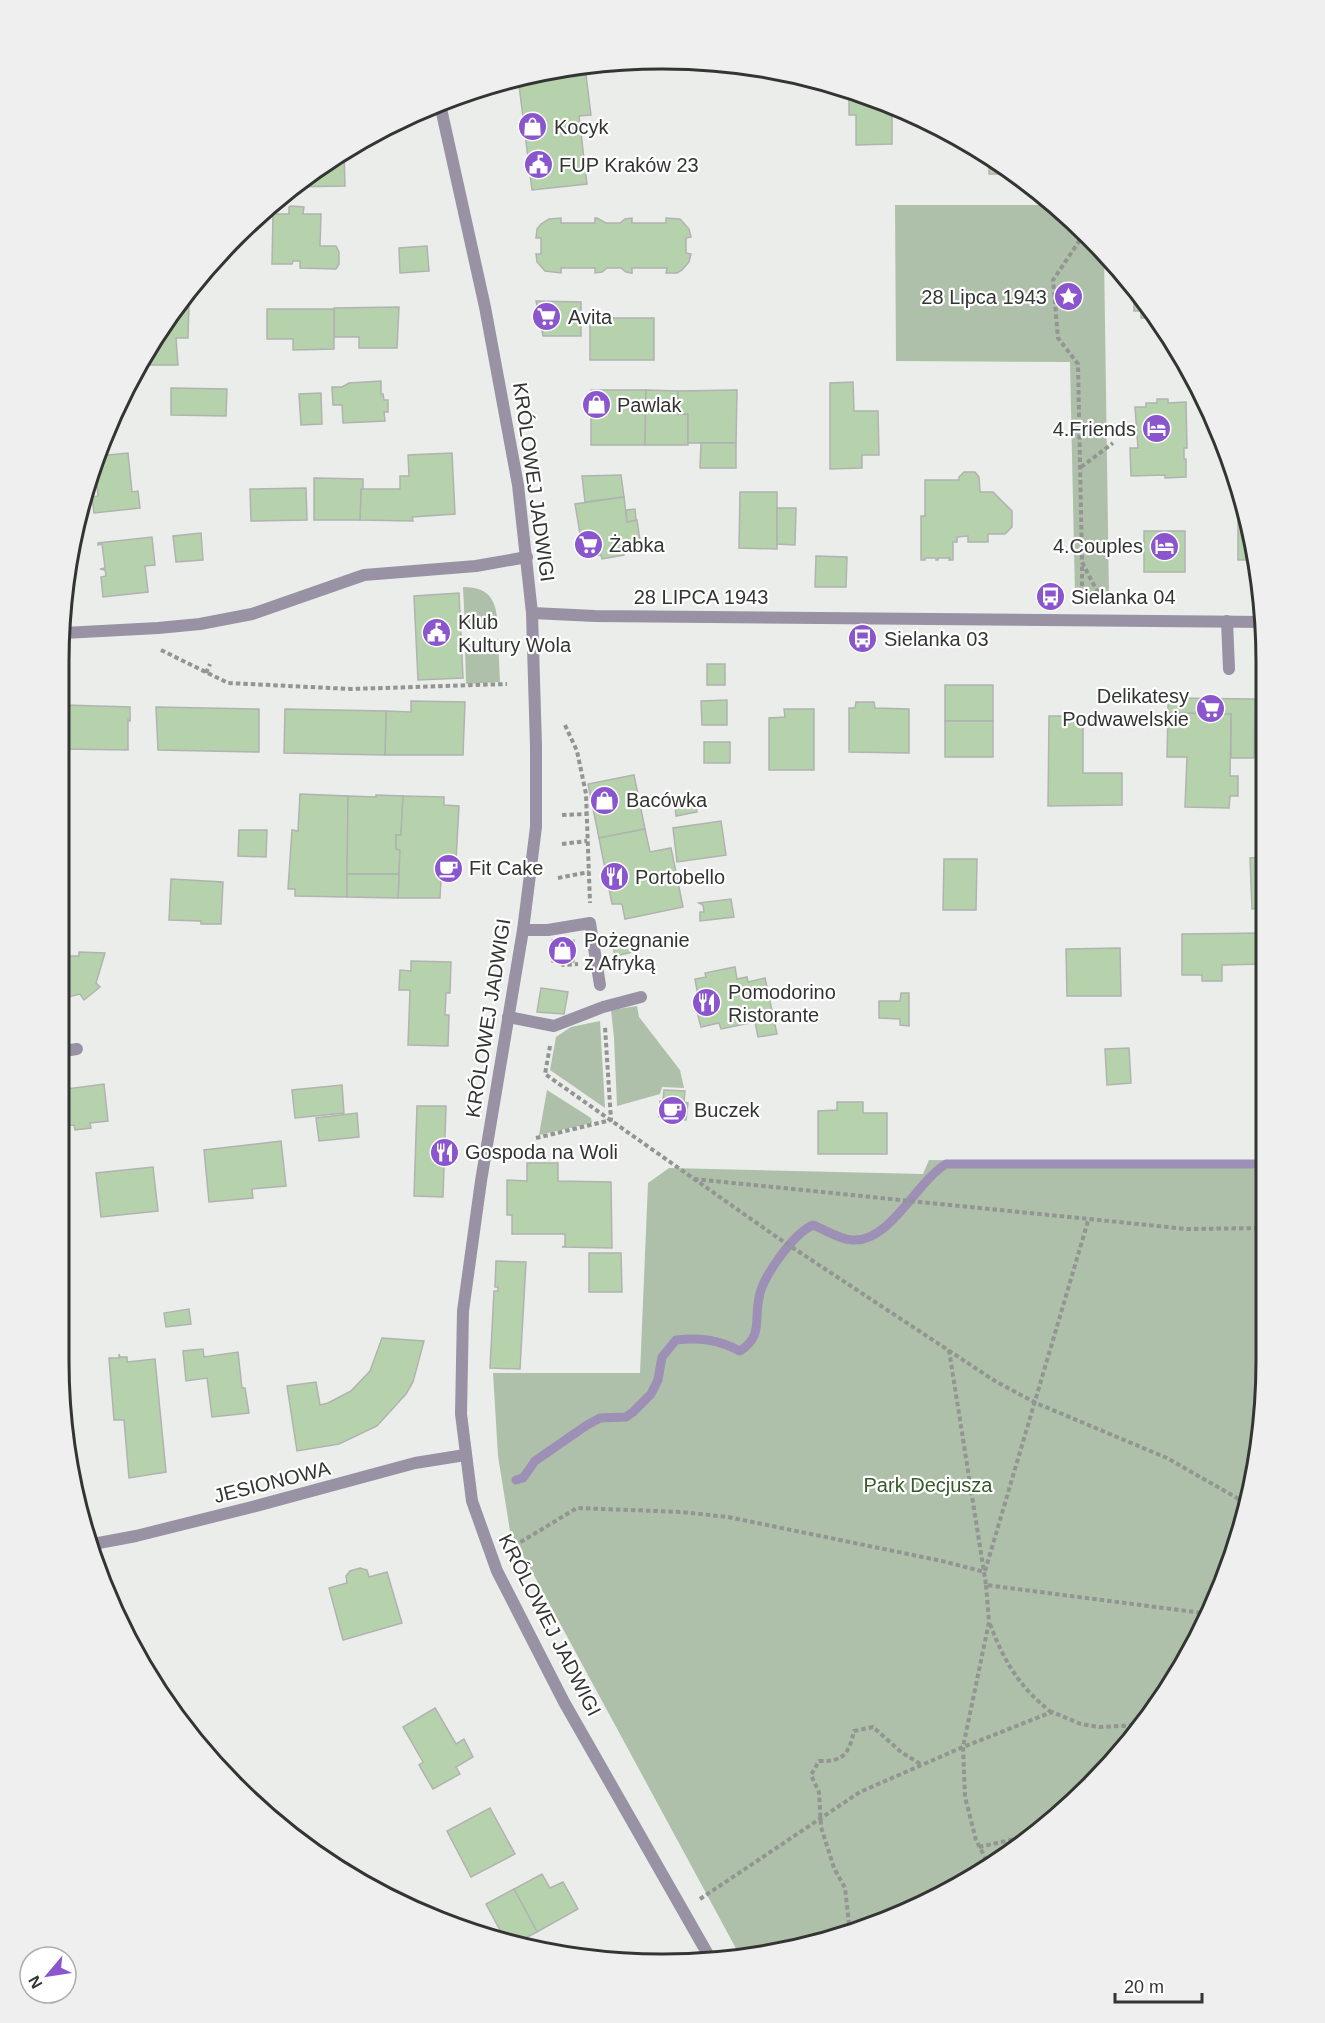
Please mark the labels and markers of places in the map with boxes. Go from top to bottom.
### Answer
shop icon: Kocyk [517,111,549,143]
place label: Kocyk [554,116,609,138]
public building icon: FUP Kraków 23 [522,149,554,181]
place label: FUP Kraków 23 [559,154,699,176]
place icon: 28 Lipca 1943 [1052,281,1084,313]
place label: 28 Lipca 1943 [921,286,1047,308]
supermarket icon: Avita [531,301,563,333]
place label: Avita [568,306,613,328]
shop icon: Pawlak [580,389,612,421]
place label: Pawlak [617,394,682,416]
hotel icon: 4.Friends [1141,413,1173,445]
place label: 4.Friends [1053,418,1136,440]
supermarket icon: Żabka [572,529,604,561]
hotel icon: 4.Couples [1148,530,1180,562]
place label: Żabka [609,534,665,556]
place label: 4.Couples [1053,535,1143,557]
bus stop icon: Sielanka 04 [1034,581,1066,613]
place label: Sielanka 04 [1071,586,1176,608]
place label: Klub Kultury Wola [458,611,572,656]
public building icon: Klub Kultury Wola [421,617,453,649]
bus stop icon: Sielanka 03 [847,623,879,655]
place label: Sielanka 03 [884,628,989,650]
place label: Delikatesy Podwawelskie [1062,685,1189,730]
supermarket icon: Delikatesy Podwawelskie [1194,692,1226,724]
shop icon: Bacówka [589,784,621,816]
place label: Bacówka [626,789,708,811]
cafe icon: Fit Cake [432,852,464,884]
place label: Fit Cake [469,857,543,879]
restaurant icon: Portobello [598,861,630,893]
place label: Portobello [635,866,725,888]
place label: Pożegnanie z Afryką [584,929,690,974]
shop icon: Pożegnanie z Afryką [547,935,579,967]
place label: Pomodorino Ristorante [728,981,836,1026]
restaurant icon: Pomodorino Ristorante [691,987,723,1019]
cafe icon: Buczek [657,1094,689,1126]
place label: Buczek [694,1099,761,1121]
restaurant icon: Gospoda na Woli [428,1136,460,1168]
place label: Gospoda na Woli [465,1141,618,1163]

